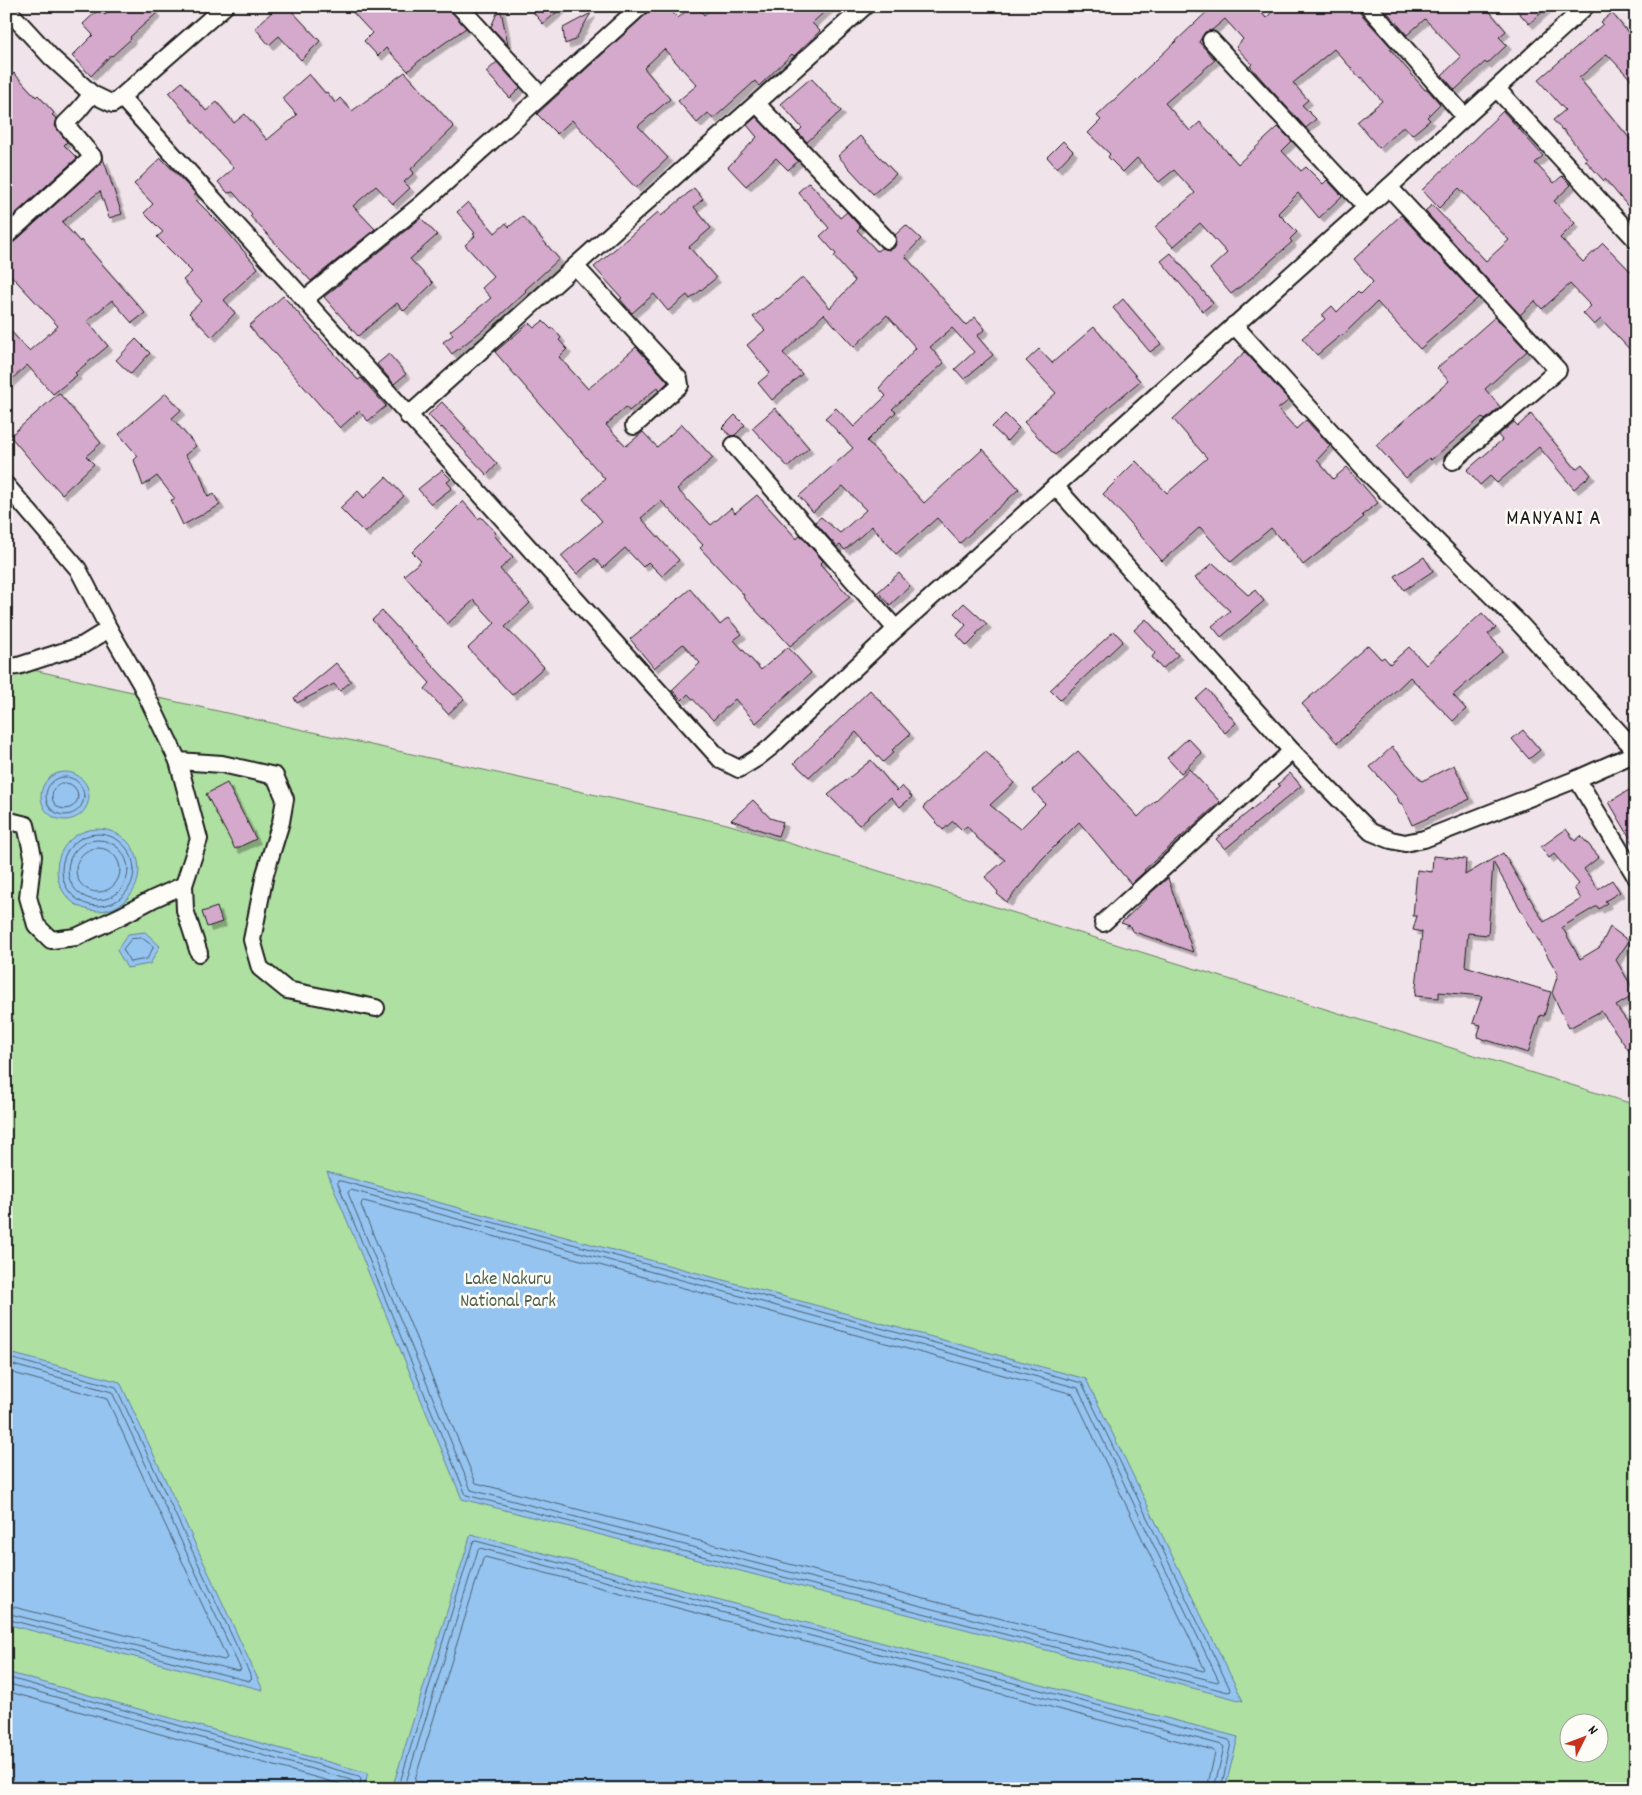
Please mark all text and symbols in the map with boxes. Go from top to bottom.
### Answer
district label: MANYANI A [1506,505,1602,535]
park label: Lake Nakuru National Park [460,1267,556,1316]
north arrow [1560,1712,1610,1762]
text: N [1582,1721,1602,1740]

